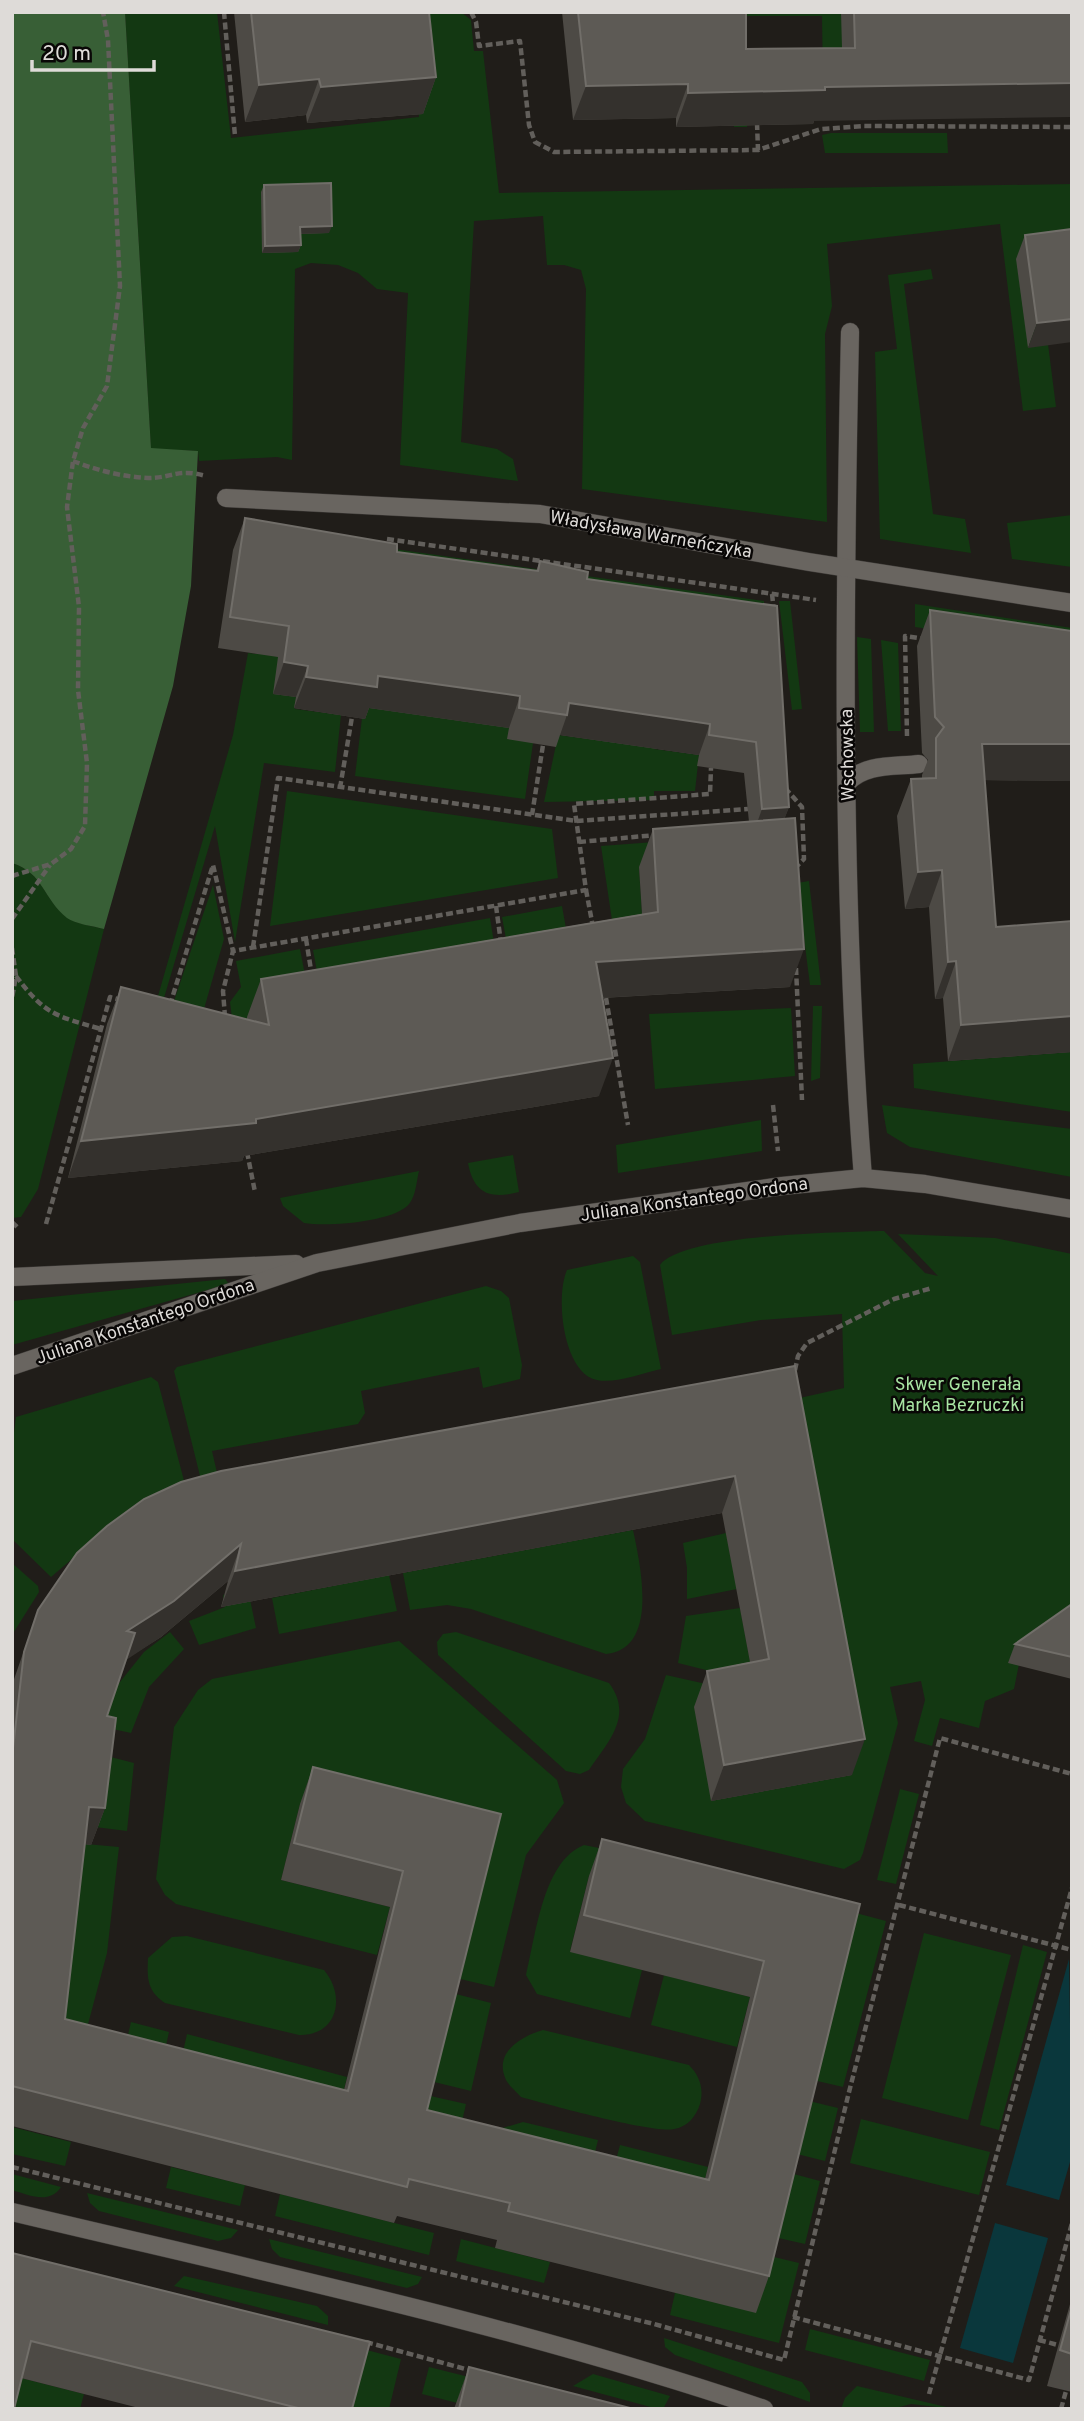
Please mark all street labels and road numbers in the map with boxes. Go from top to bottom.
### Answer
street label: Władysława Warneńczyka [548,506,754,565]
street label: Wschowska [836,709,861,801]
street label: Juliana Konstantego Ordona [579,1173,809,1228]
street label: Juliana Konstantego Ordona [33,1274,258,1371]

